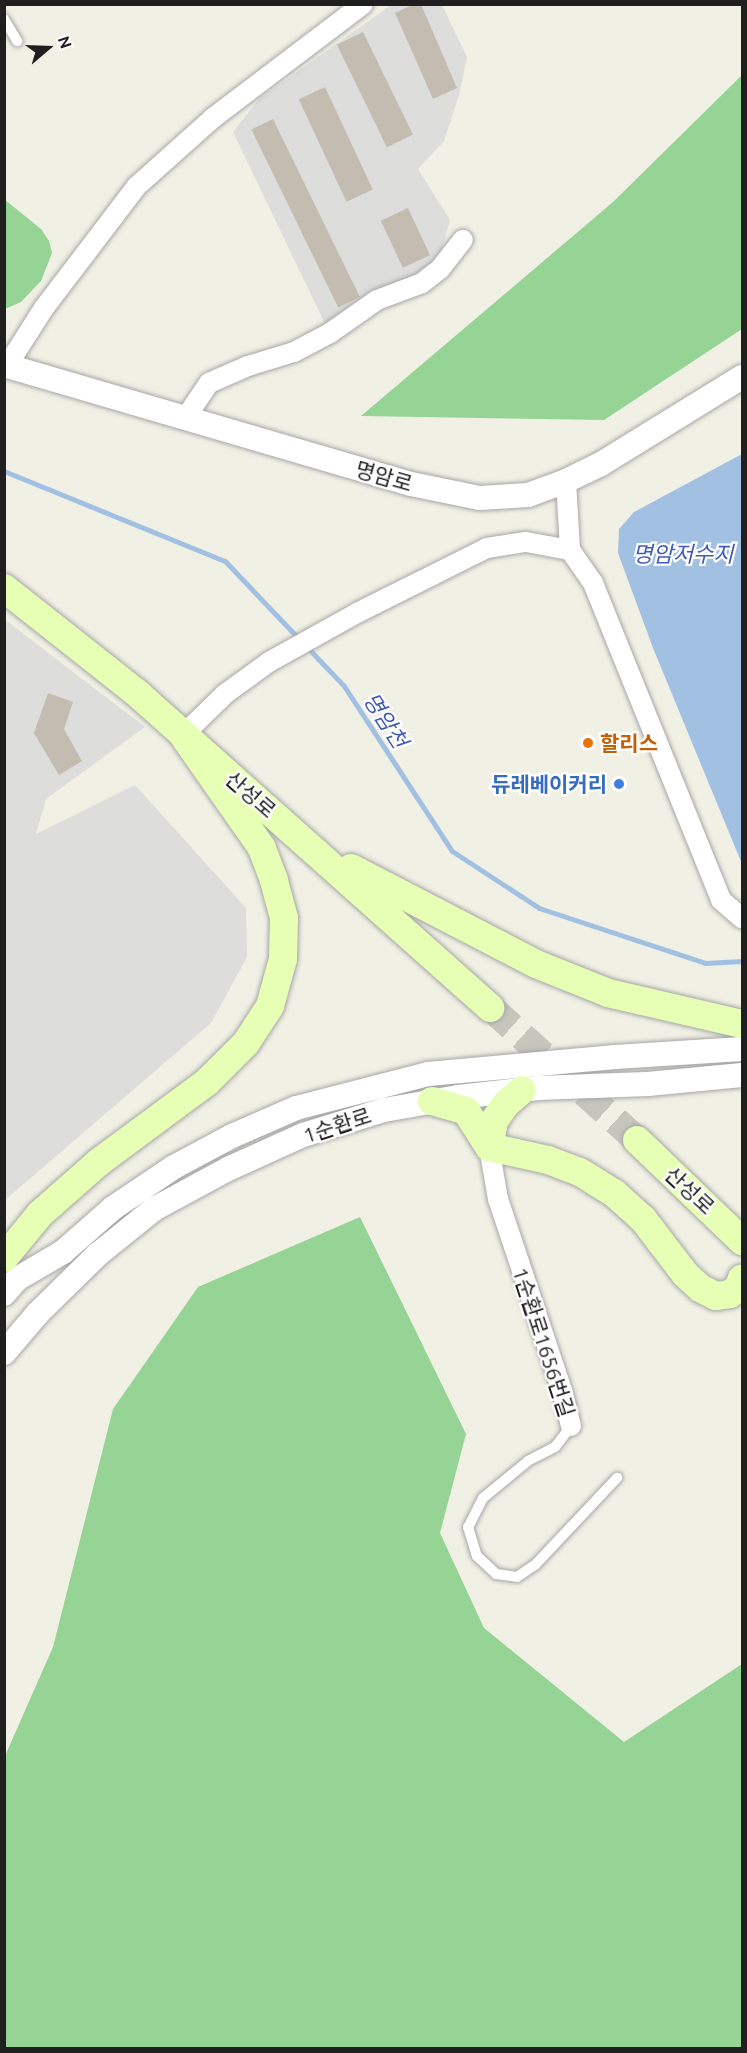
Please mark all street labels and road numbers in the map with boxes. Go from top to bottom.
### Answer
street label: 명암로 [353,456,415,496]
street label: 산성로 [221,765,281,823]
street label: 1순환로 [300,1102,374,1148]
street label: 산성로 [660,1161,720,1219]
street label: 1순환로1656번길 [508,1264,580,1420]

